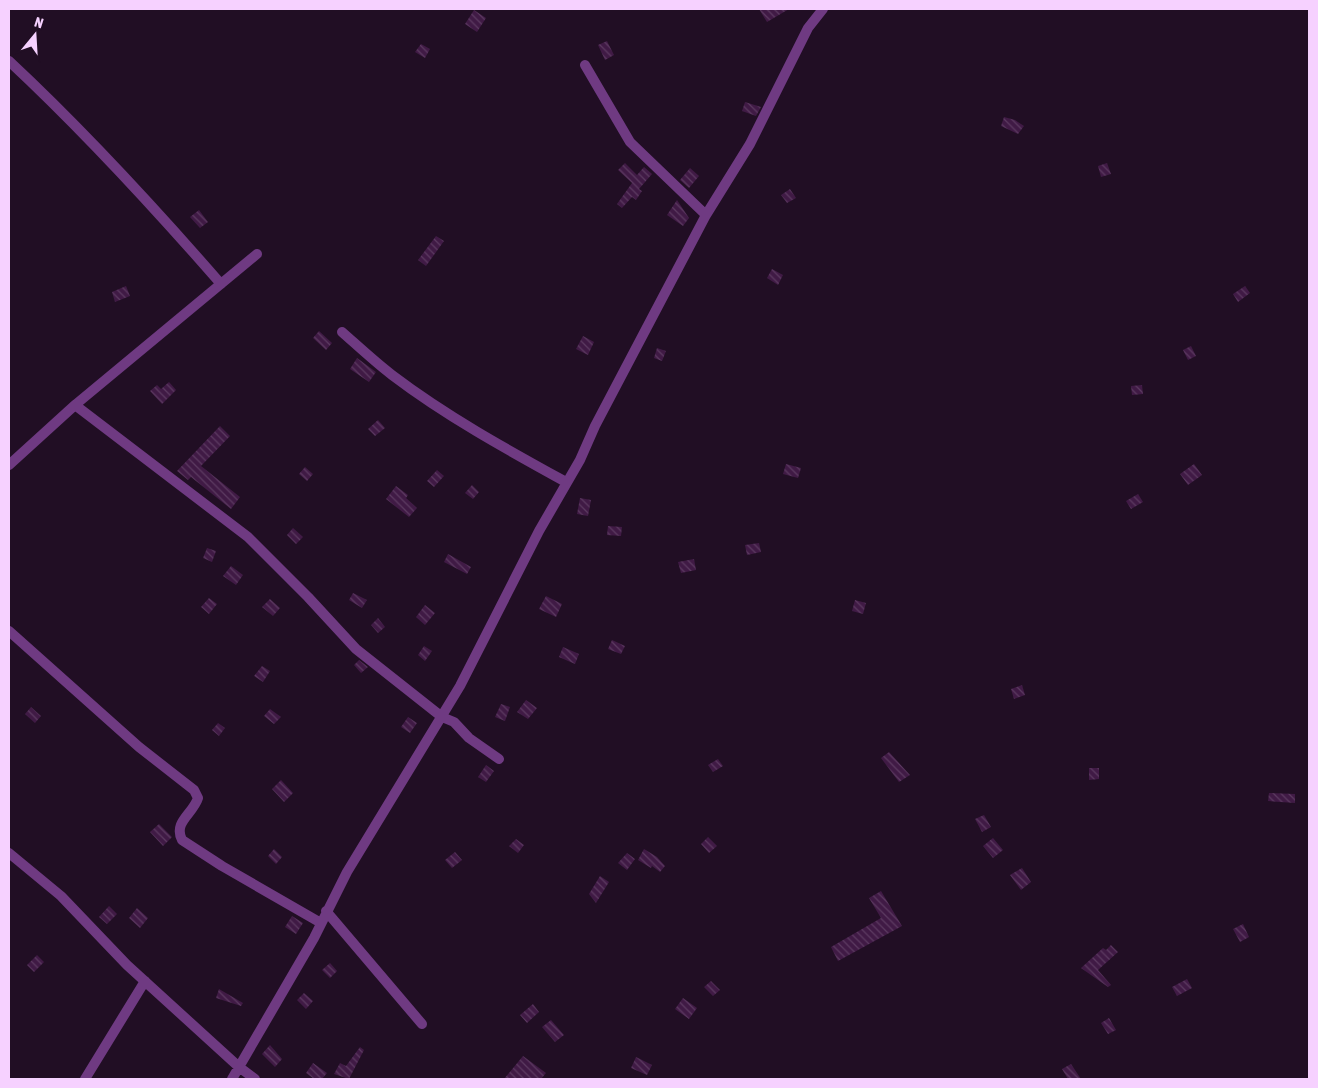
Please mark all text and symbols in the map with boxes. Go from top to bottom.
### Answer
north arrow [10,10,60,60]
text: N [33,14,45,32]

